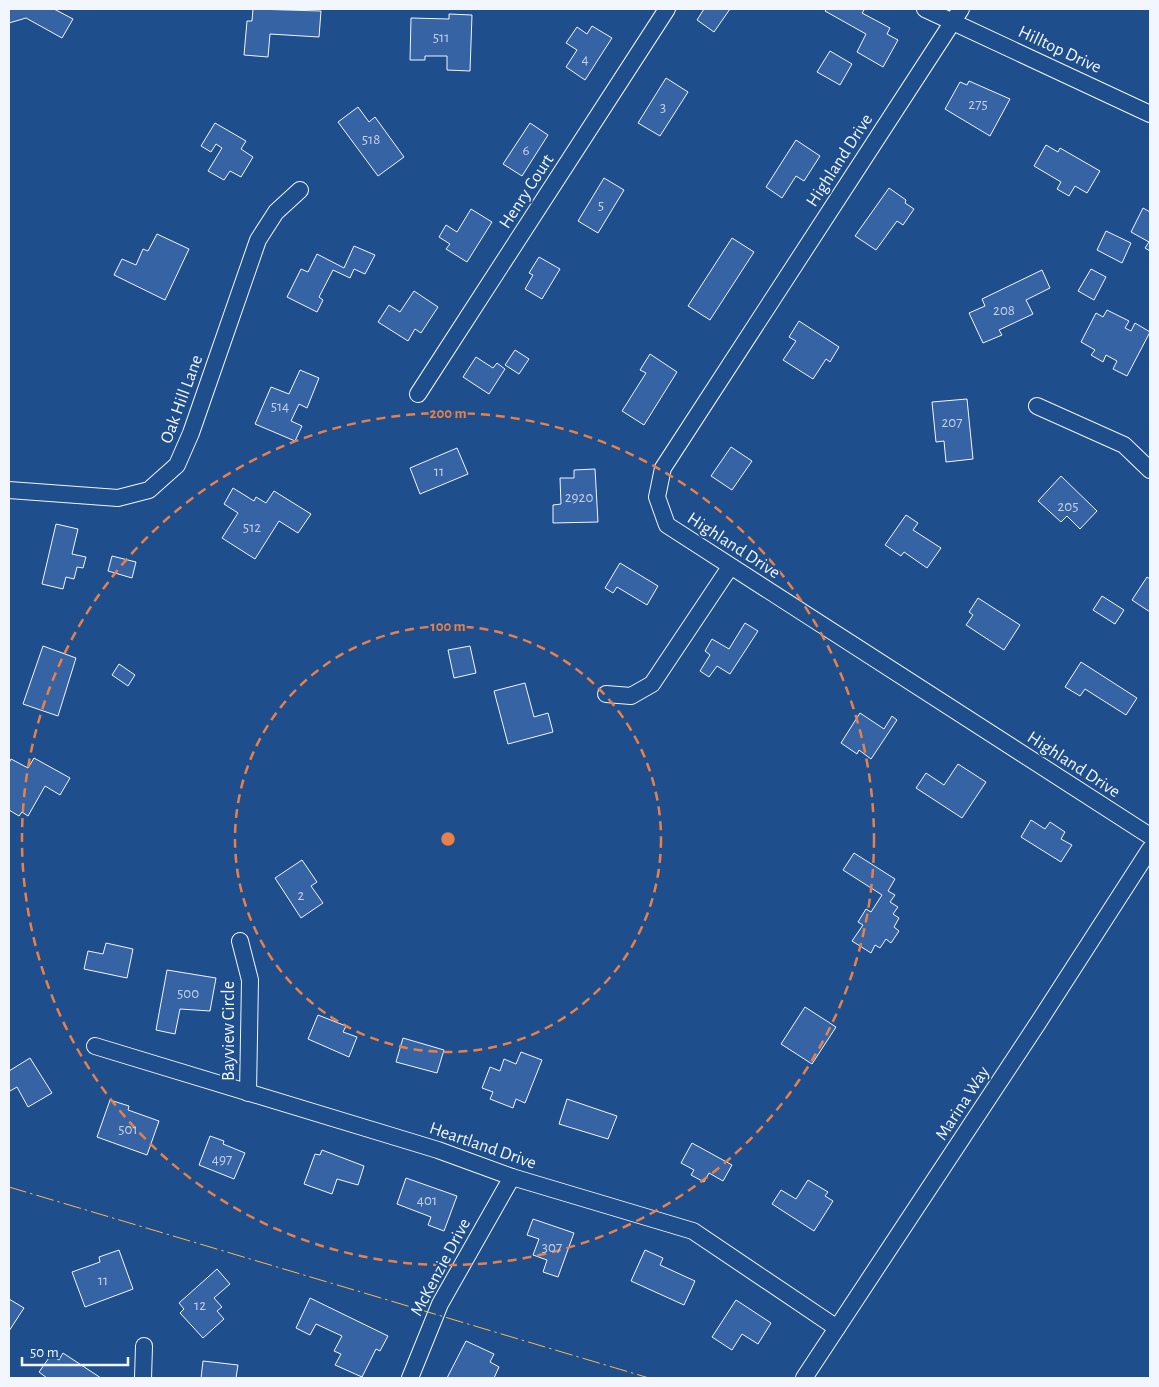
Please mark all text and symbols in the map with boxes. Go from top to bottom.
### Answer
street label: Hilltop Drive [1015,23,1104,77]
house number: 511 [433,30,449,45]
house number: 4 [581,52,589,67]
house number: 275 [968,97,988,112]
house number: 3 [660,100,666,115]
street label: Highland Drive [803,111,876,210]
house number: 518 [362,132,380,147]
house number: 6 [522,143,530,158]
street label: Henry Court [496,151,558,232]
house number: 5 [598,198,604,213]
house number: 208 [993,303,1015,318]
street label: Oak Hill Lane [158,353,206,446]
house number: 514 [271,399,289,414]
text: 200 m [429,406,467,421]
house number: 207 [941,415,963,430]
house number: 11 [434,464,444,479]
house number: 2920 [565,490,593,505]
house number: 205 [1057,499,1079,514]
street label: Highland Drive [684,509,783,582]
house number: 512 [243,520,261,535]
text: 100 m [430,619,466,634]
street label: Highland Drive [1024,728,1123,801]
centre of rings [439,830,457,848]
house number: 2 [298,888,305,903]
street label: Bayview Circle [220,981,238,1081]
house number: 500 [177,986,199,1001]
street label: Marina Way [932,1063,993,1144]
street label: Heartland Drive [427,1119,538,1173]
house number: 501 [118,1122,138,1137]
house number: 497 [212,1152,232,1167]
house number: 401 [417,1193,437,1208]
street label: McKenzie Drive [408,1216,474,1319]
house number: 307 [542,1240,562,1255]
house number: 11 [98,1273,108,1288]
house number: 12 [194,1298,206,1313]
scale bar [22,1334,129,1366]
text: 50 m [30,1345,59,1360]

